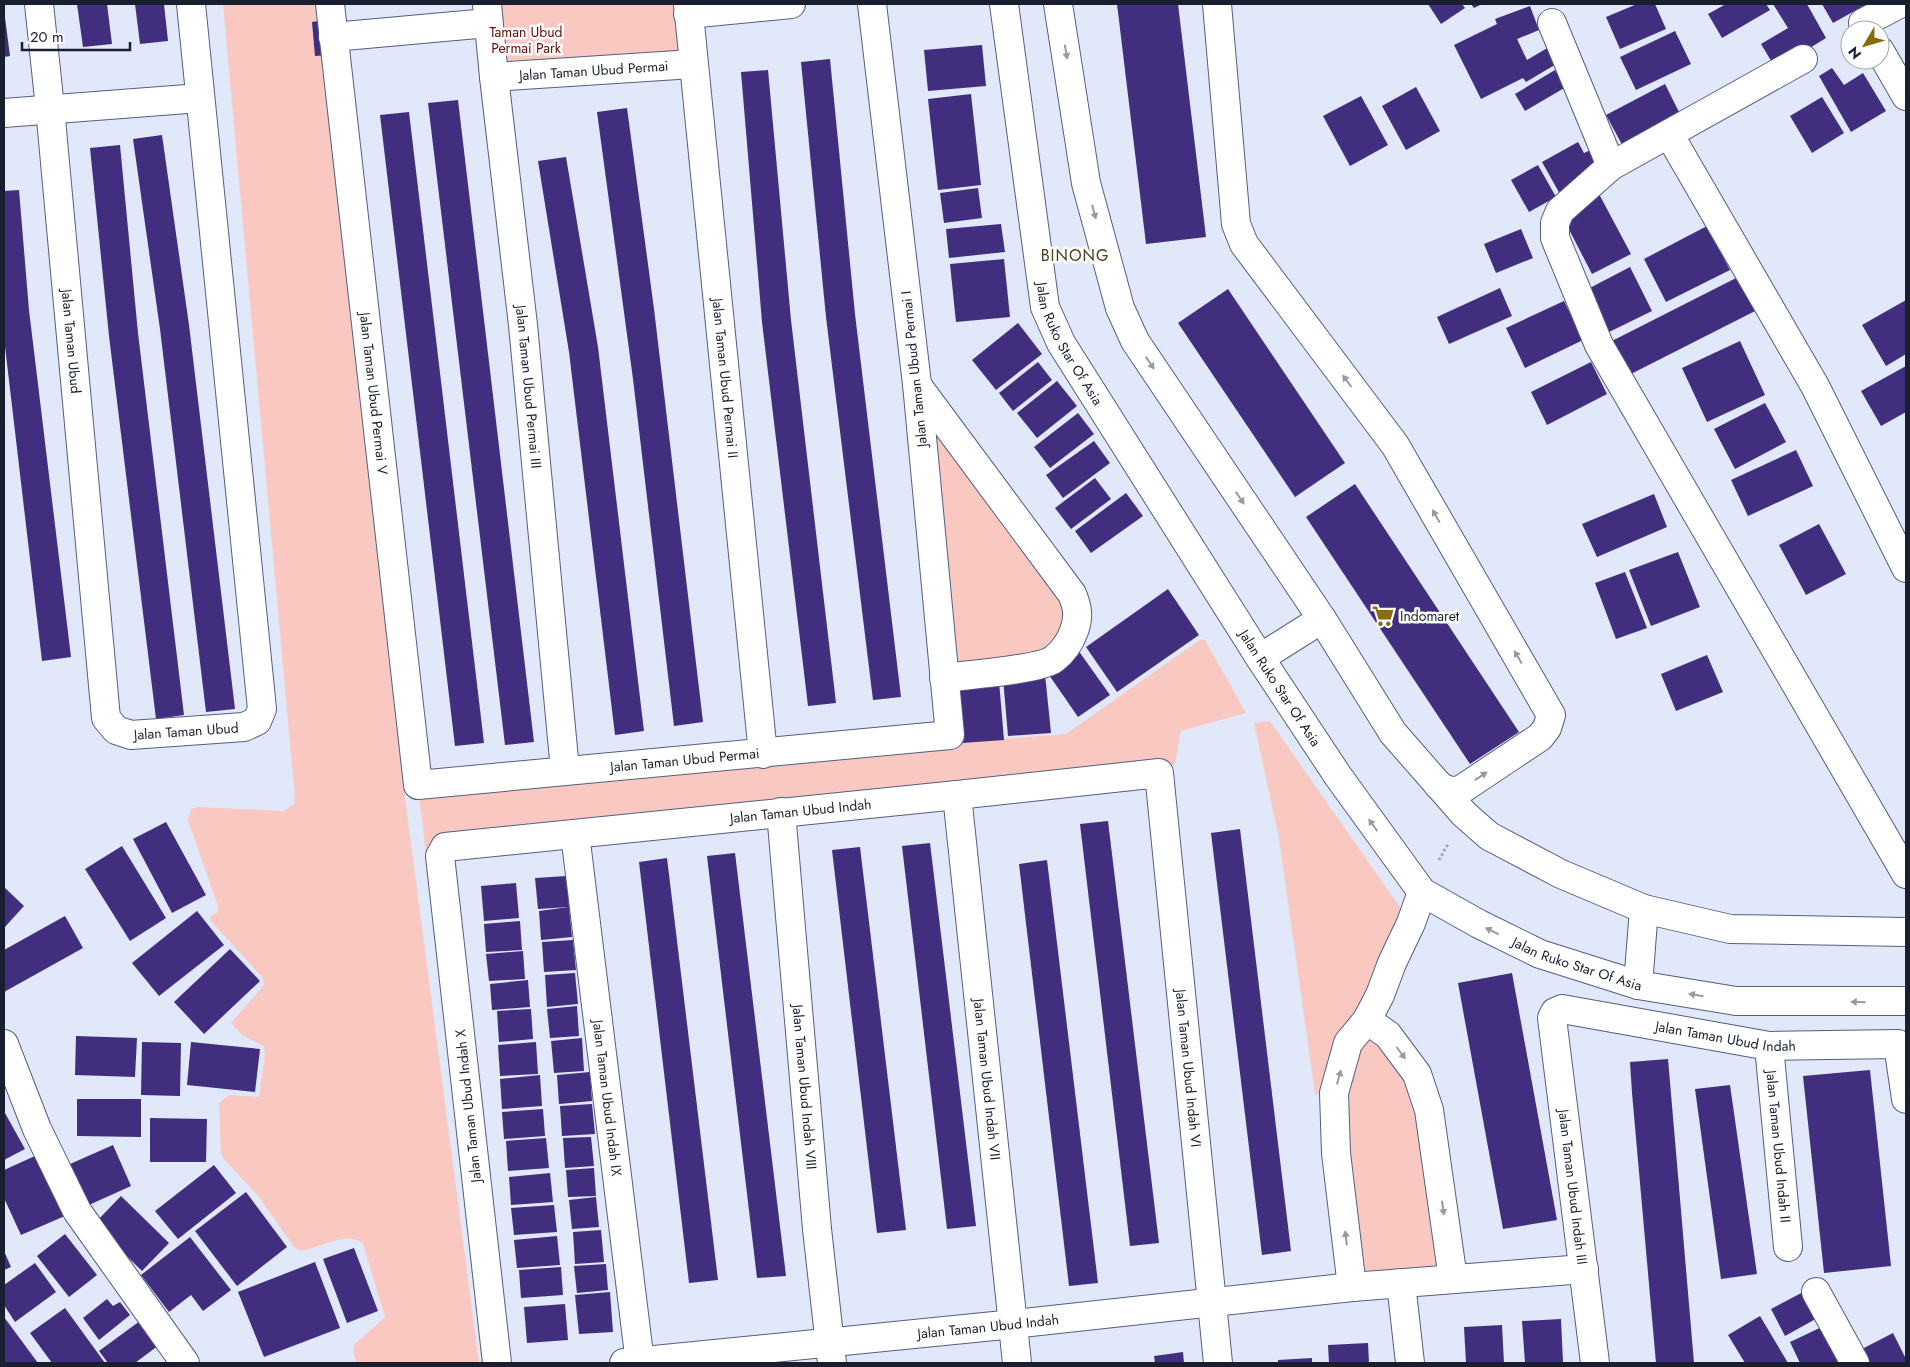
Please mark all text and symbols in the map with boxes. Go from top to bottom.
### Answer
scale bar [22,20,130,52]
north arrow [1840,20,1890,70]
park label: Taman Ubud Permai Park [489,22,563,58]
text: 20 m [30,26,64,48]
text: N [1843,42,1866,64]
one-way arrow [1062,44,1070,60]
street label: Jalan Taman Ubud Permai [516,56,669,85]
one-way arrow [1090,204,1098,219]
district label: BINONG [1041,244,1109,267]
street label: Jalan Ruko Star Of Asia [1031,279,1108,409]
street label: Jalan Taman Ubud [56,286,86,395]
street label: Jalan Taman Ubud Permai I [896,290,932,450]
street label: Jalan Taman Ubud Permai II [707,295,743,459]
street label: Jalan Taman Ubud Permai III [511,302,546,469]
street label: Jalan Taman Ubud Permai V [355,309,393,476]
one-way arrow [1145,356,1155,370]
one-way arrow [1342,374,1352,388]
one-way arrow [1235,492,1245,505]
one-way arrow [1432,510,1441,523]
supermarket icon: Indomaret [1370,603,1396,629]
place label: Indomaret [1400,606,1460,626]
street label: Jalan Ruko Star Of Asia [1234,624,1326,750]
one-way arrow [1514,650,1523,663]
street label: Jalan Taman Ubud [131,717,239,745]
street label: Jalan Taman Ubud Permai [607,743,760,777]
one-way arrow [1474,772,1488,781]
street label: Jalan Taman Ubud Indah [727,794,872,828]
one-way arrow [1368,819,1379,832]
one-way arrow [1485,926,1499,934]
street label: Jalan Ruko Star Of Asia [1507,931,1643,995]
street label: Jalan Taman Ubud Indah VI [1170,986,1206,1148]
one-way arrow [1687,990,1703,998]
street label: Jalan Taman Ubud Indah VII [968,996,1006,1161]
one-way arrow [1849,998,1865,1006]
street label: Jalan Taman Ubud Indah VIII [787,1002,822,1170]
street label: Jalan Taman Ubud Indah [1652,1016,1796,1056]
street label: Jalan Taman Ubud Indah IX [588,1017,627,1178]
street label: Jalan Taman Ubud Indah X [450,1028,486,1185]
one-way arrow [1396,1046,1407,1059]
street label: Jalan Taman Ubud Indah II [1761,1067,1796,1224]
one-way arrow [1335,1070,1343,1085]
street label: Jalan Taman Ubud Indah III [1553,1106,1592,1266]
one-way arrow [1439,1200,1447,1216]
one-way arrow [1342,1230,1350,1246]
street label: Jalan Taman Ubud Indah [915,1309,1060,1344]

